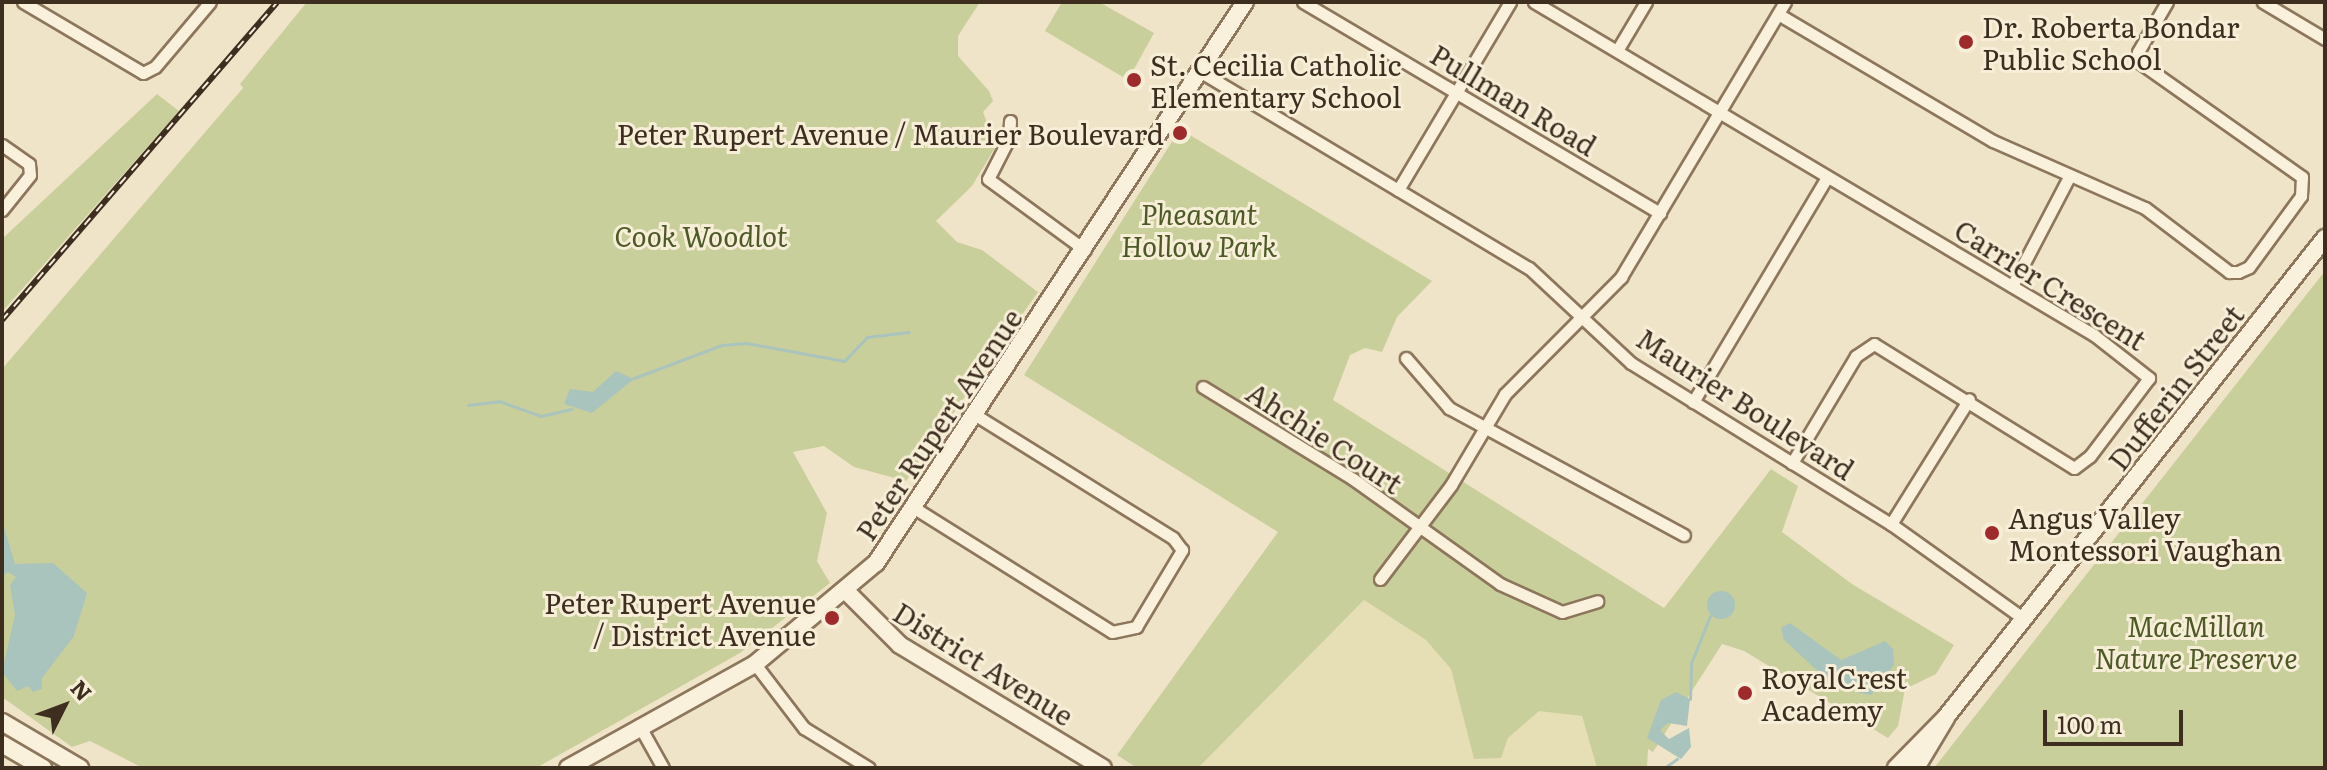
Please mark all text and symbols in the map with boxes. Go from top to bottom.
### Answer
place label: Dr. Roberta Bondar Public School [1982,9,2240,75]
marker: Dr. Roberta Bondar Public School [1957,33,1975,51]
street label: Pullman Road [1425,36,1603,162]
place label: St. Cecilia Catholic Elementary School [1150,47,1401,113]
marker: St. Cecilia Catholic Elementary School [1125,71,1143,89]
place label: Peter Rupert Avenue / Maurier Boulevard [617,116,1164,150]
marker: Peter Rupert Avenue / Maurier Boulevard [1171,124,1189,142]
park label: Pheasant Hollow Park [1121,196,1277,262]
street label: Carrier Crescent [1949,212,2153,356]
park label: Cook Woodlot [614,218,788,252]
street label: Dufferin Street [2100,298,2250,476]
street label: Peter Rupert Avenue [848,302,1028,546]
street label: Maurier Boulevard [1631,320,1861,486]
street label: Ahchie Court [1241,374,1409,500]
place label: Angus Valley Montessori Vaughan [2008,500,2282,566]
marker: Angus Valley Montessori Vaughan [1983,524,2001,542]
place label: Peter Rupert Avenue / District Avenue [544,585,816,651]
street label: District Avenue [888,594,1080,732]
park label: MacMillan Nature Preserve [2094,608,2298,674]
marker: Peter Rupert Avenue / District Avenue [823,609,841,627]
place label: RoyalCrest Academy [1761,660,1907,726]
north arrow [24,666,104,746]
text: N [64,672,101,708]
marker: RoyalCrest Academy [1736,684,1754,702]
scale bar [2047,694,2187,744]
text: 100 m [2057,706,2123,741]

